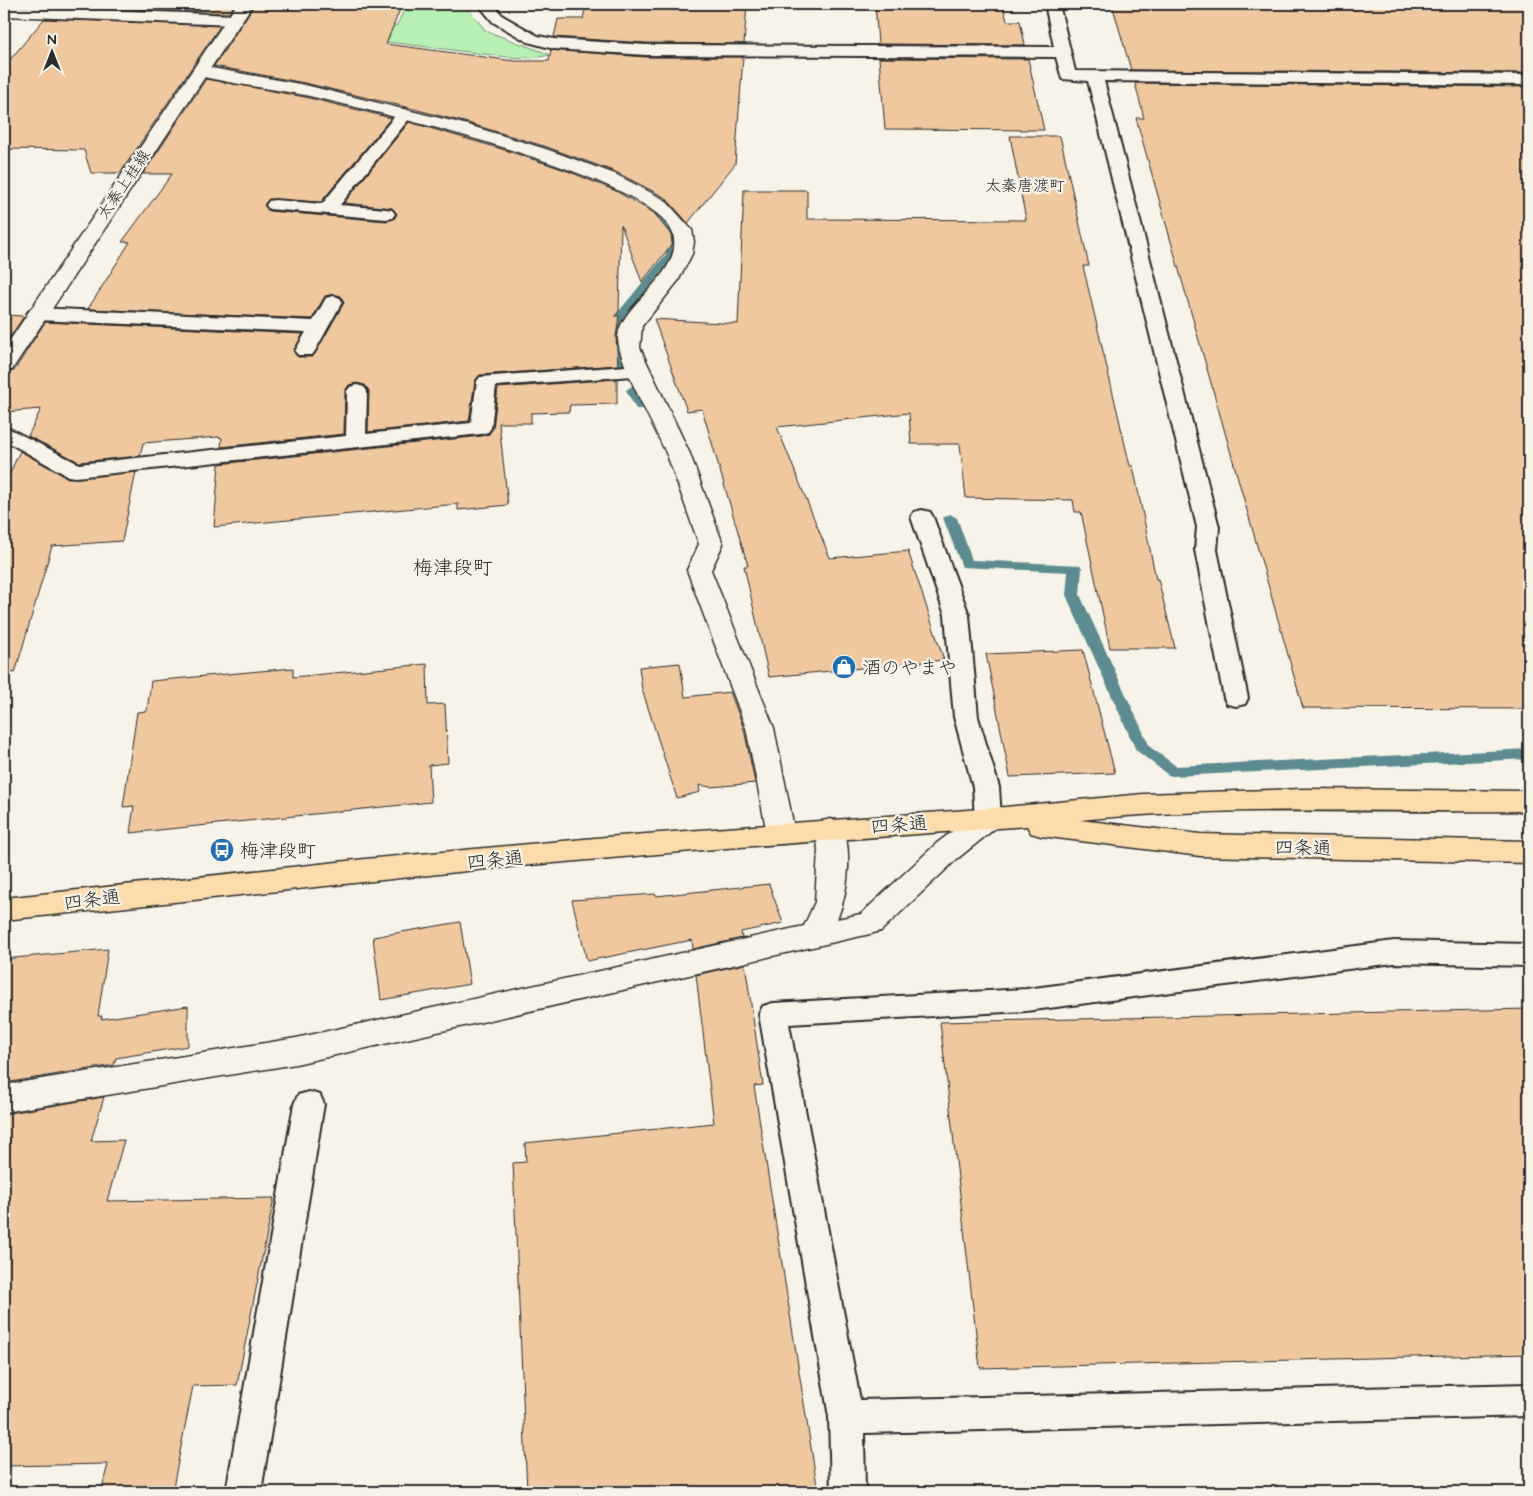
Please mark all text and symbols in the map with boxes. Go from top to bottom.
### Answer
north arrow [28,28,78,78]
text: N [48,30,57,50]
street label: 太秦上桂線 [92,145,155,224]
district label: 太秦唐渡町 [985,175,1065,197]
district label: 梅津段町 [413,554,493,582]
shop icon: 酒のやまや [831,654,857,680]
place label: 酒のやまや [862,655,957,682]
street label: 四条通 [870,810,928,841]
street label: 四条通 [1274,835,1332,862]
bus stop icon: 梅津段町 [209,837,235,863]
place label: 梅津段町 [240,838,316,865]
street label: 四条通 [466,845,525,876]
street label: 四条通 [62,884,122,917]

